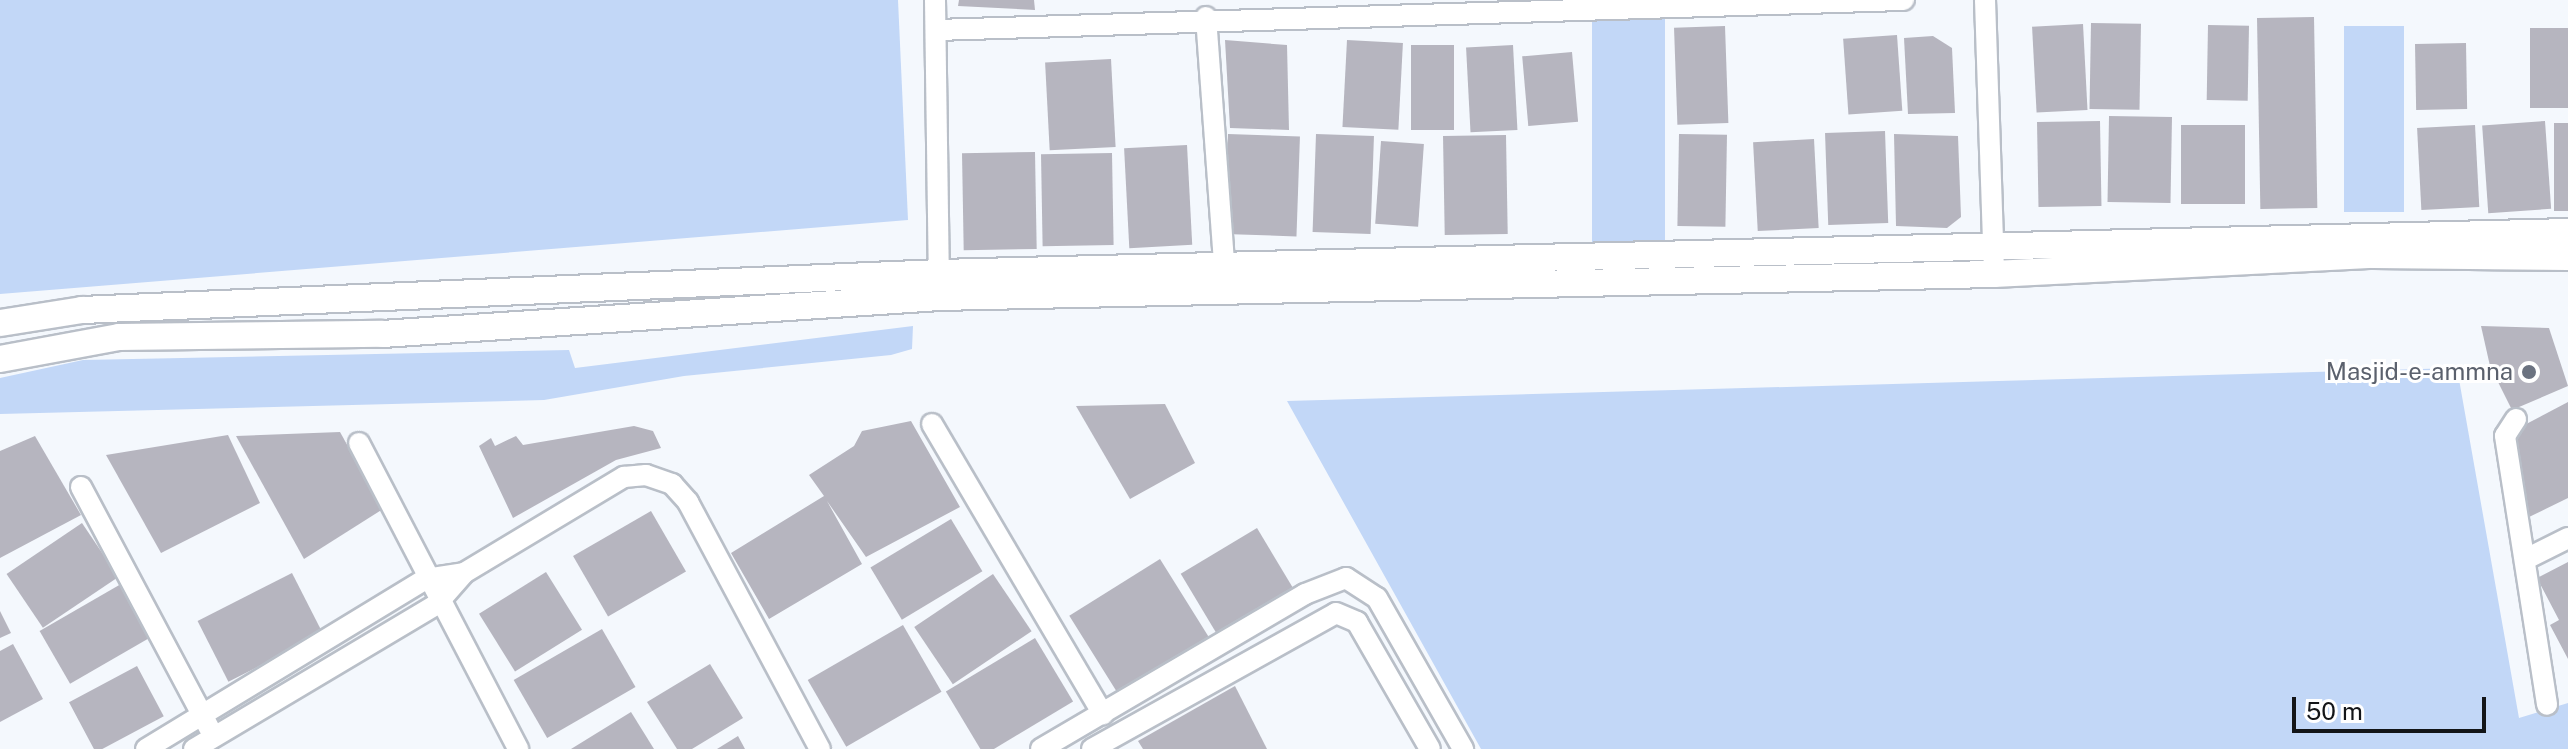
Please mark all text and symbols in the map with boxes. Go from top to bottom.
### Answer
place label: Masjid-e-ammna [2326,358,2513,386]
marker: Masjid-e-ammna [2520,363,2538,381]
scale bar [2296,681,2490,731]
text: 50 m [2306,697,2363,725]

